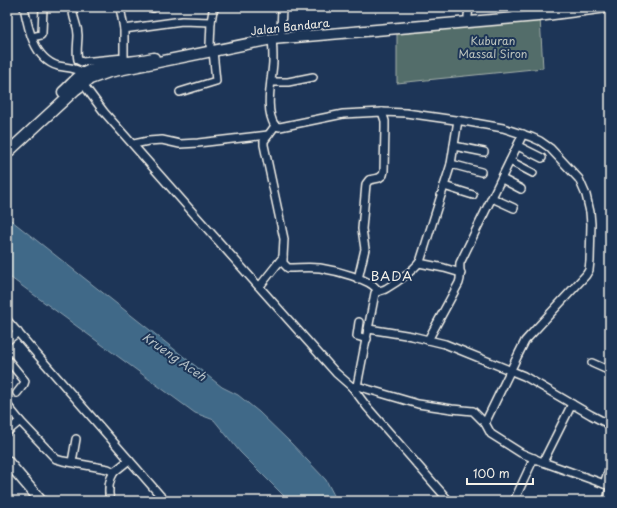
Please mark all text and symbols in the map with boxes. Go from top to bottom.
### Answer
street label: Jalan Bandara [250,14,330,39]
park label: Kuburan Massal Siron [459,32,527,62]
district label: BADA [371,266,413,285]
water label: Krueng Aceh [139,327,211,385]
scale bar [467,460,533,486]
text: 100 m [473,464,510,482]

